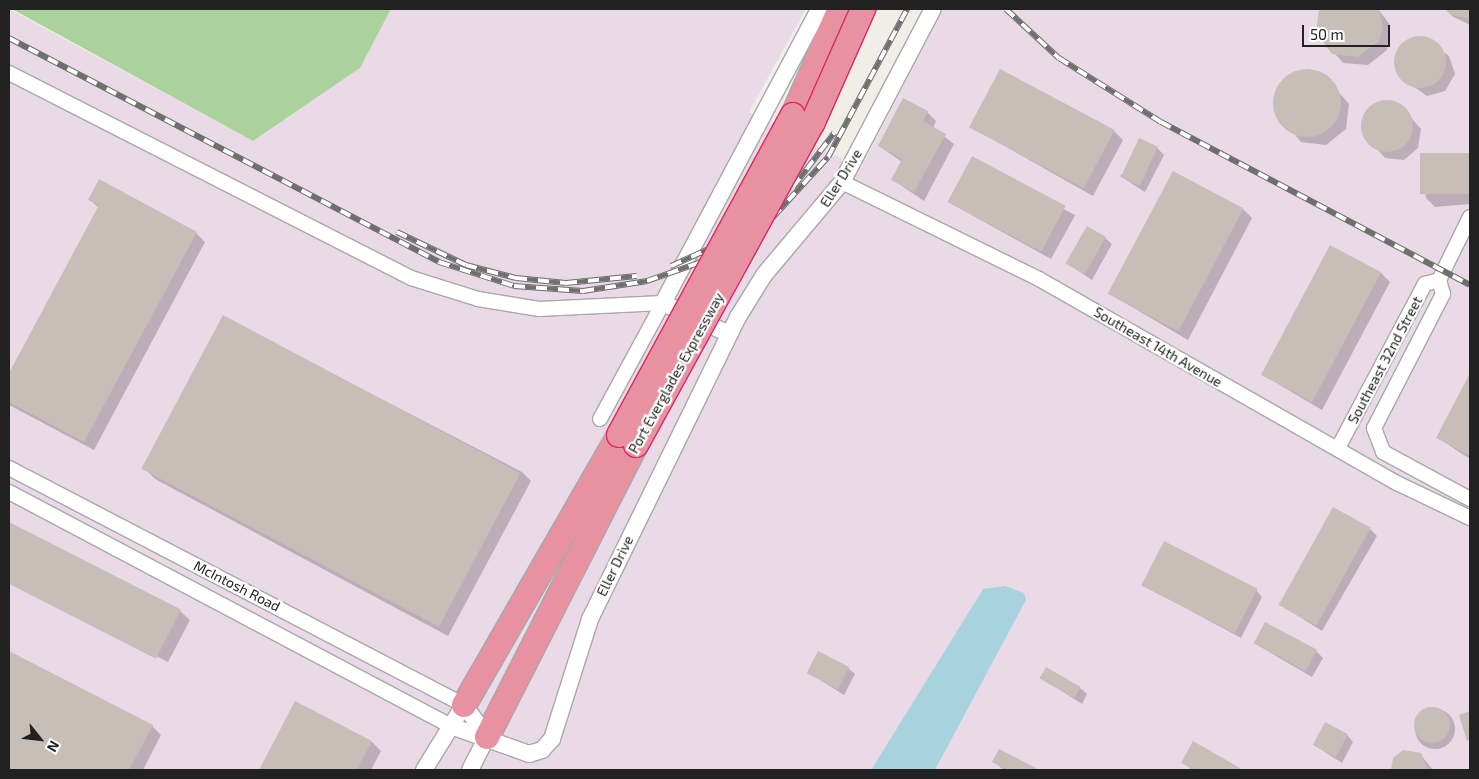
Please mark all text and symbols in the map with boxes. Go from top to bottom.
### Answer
scale bar [1304,15,1392,47]
text: 50 m [1310,25,1344,43]
street label: Eller Drive [816,146,866,210]
street label: Port Everglades Expressway [625,290,727,456]
street label: Southeast 32nd Street [1344,293,1426,427]
street label: Southeast 14th Avenue [1091,303,1225,391]
street label: Eller Drive [593,533,637,599]
street label: McIntosh Road [191,557,283,615]
north arrow [15,714,65,764]
text: N [44,738,63,755]

